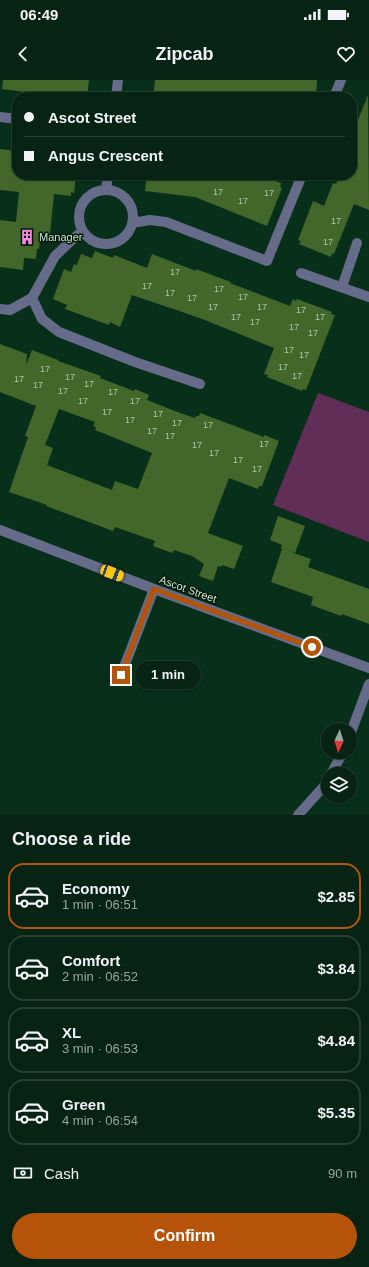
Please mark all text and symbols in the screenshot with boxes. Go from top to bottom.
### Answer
text: 06:49 [20,6,58,23]
icon: back [12,43,34,65]
icon: heart [335,43,357,65]
text: Zipcab [155,44,214,64]
text: Ascot Street [48,109,136,126]
text: Angus Crescent [48,147,163,164]
house number: 17 [213,187,223,197]
house number: 17 [264,188,274,198]
house number: 17 [238,196,248,206]
house number: 17 [331,216,341,226]
building icon: Manager [18,228,36,246]
place label: Manager [39,231,83,243]
house number: 17 [323,237,333,247]
house number: 17 [170,267,180,277]
house number: 17 [142,281,152,291]
house number: 17 [214,284,224,294]
house number: 17 [165,288,175,298]
house number: 17 [238,292,248,302]
house number: 17 [187,293,197,303]
house number: 17 [208,302,218,312]
house number: 17 [257,302,267,312]
house number: 17 [296,305,306,315]
house number: 17 [231,312,241,322]
house number: 17 [315,312,325,322]
house number: 17 [250,317,260,327]
house number: 17 [289,322,299,332]
house number: 17 [308,328,318,338]
house number: 17 [284,345,294,355]
house number: 17 [299,350,309,360]
house number: 17 [278,362,288,372]
house number: 17 [40,364,50,374]
house number: 17 [292,371,302,381]
house number: 17 [65,372,75,382]
house number: 17 [14,374,24,384]
house number: 17 [84,379,94,389]
house number: 17 [33,380,43,390]
house number: 17 [58,386,68,396]
house number: 17 [108,387,118,397]
house number: 17 [78,396,88,406]
house number: 17 [130,396,140,406]
house number: 17 [102,407,112,417]
house number: 17 [153,409,163,419]
house number: 17 [125,415,135,425]
house number: 17 [172,418,182,428]
house number: 17 [203,420,213,430]
house number: 17 [147,426,157,436]
house number: 17 [165,431,175,441]
house number: 17 [259,439,269,449]
house number: 17 [192,440,202,450]
house number: 17 [209,448,219,458]
house number: 17 [233,455,243,465]
house number: 17 [252,464,262,474]
car [99,563,125,583]
street label: Ascot Street [158,573,218,605]
route start [303,638,321,656]
callout: 1 min [135,661,201,689]
route end [112,666,130,684]
text: 1 min [151,667,185,682]
north arrow [321,723,357,759]
map controls [321,723,357,803]
button: layers [321,767,357,803]
text: Choose a ride [12,829,131,849]
icon: car [14,878,50,914]
text: Economy [62,880,130,897]
text: $2.85 [317,888,355,905]
text: 1 min · 06:51 [62,897,138,912]
icon: car [14,950,50,986]
text: Comfort [62,952,120,969]
text: $3.84 [317,960,355,977]
text: 2 min · 06:52 [62,969,138,984]
icon: car [14,1022,50,1058]
text: XL [62,1024,81,1041]
text: $4.84 [317,1032,355,1049]
text: 3 min · 06:53 [62,1041,138,1056]
icon: car [14,1094,50,1130]
text: Green [62,1096,105,1113]
text: $5.35 [317,1104,355,1121]
text: 4 min · 06:54 [62,1113,138,1128]
icon: cash [12,1162,34,1184]
text: Cash [44,1165,79,1182]
text: 90 m [328,1166,357,1181]
button: Confirm [12,1213,357,1259]

